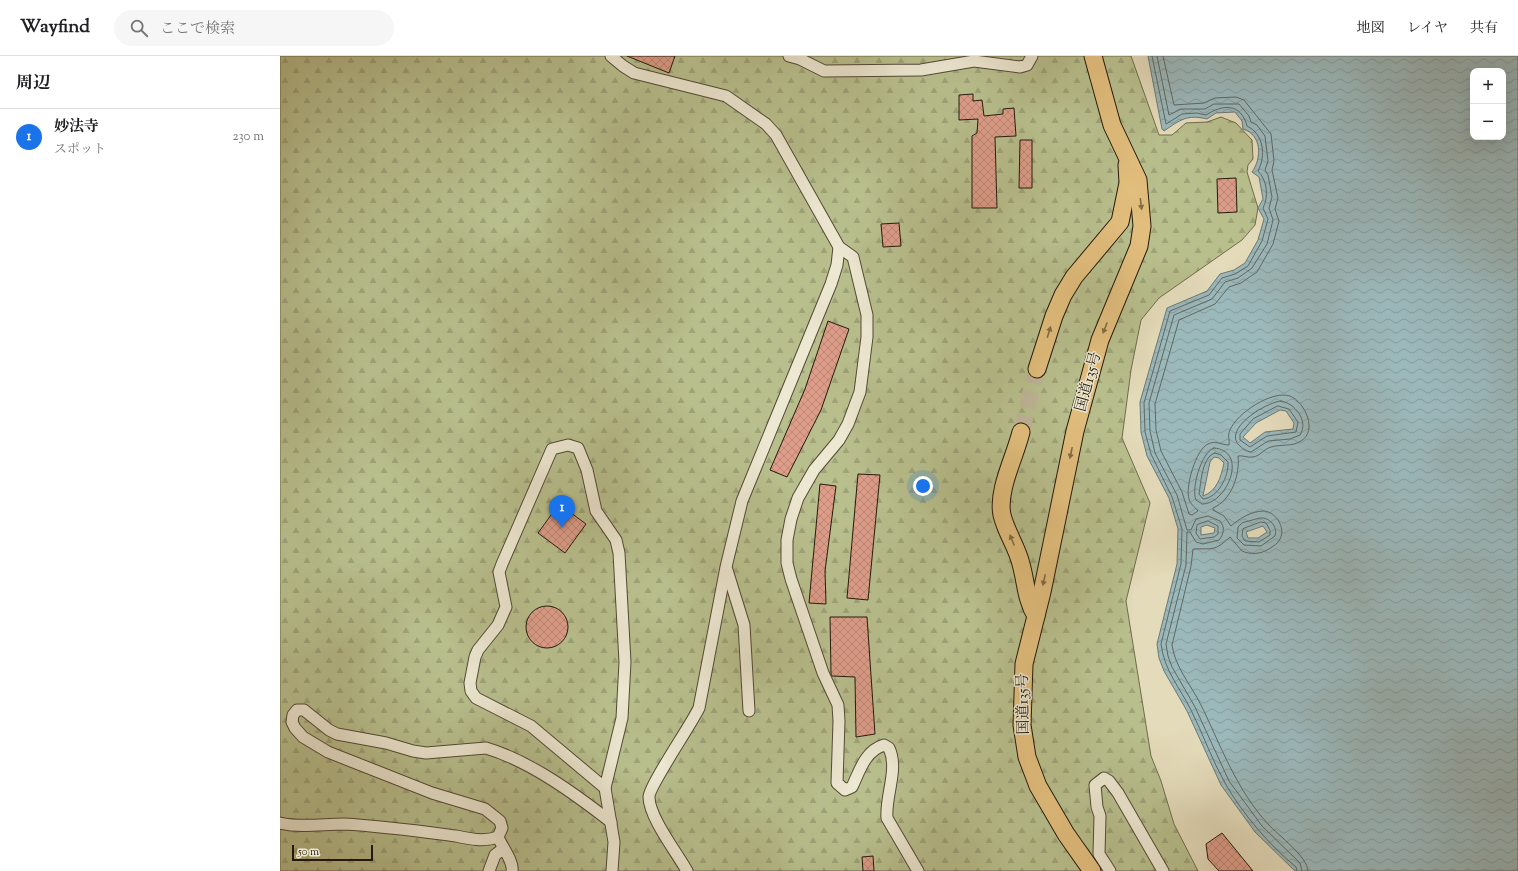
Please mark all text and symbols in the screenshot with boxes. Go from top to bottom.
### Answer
search box [114,10,394,46]
text: Wayfind [20,14,90,41]
icon: search [128,17,150,39]
text: ここで検索 [160,19,235,40]
text: 地図 [1357,19,1385,39]
text: レイヤ [1407,19,1448,39]
text: 共有 [1470,19,1498,39]
map controls [1470,68,1506,140]
button: + [1470,68,1506,104]
text: 周辺 [16,72,50,96]
button: − [1470,104,1506,140]
text: 妙法寺 [54,117,99,138]
text: 1 [27,128,31,146]
text: 230 m [232,128,264,146]
text: スポット [54,141,106,159]
one-way arrow [1138,198,1144,210]
one-way arrow [1102,322,1108,334]
one-way arrow [1046,326,1052,338]
street label: 国道135号 [1071,350,1107,414]
one-way arrow [1067,447,1073,459]
your location [913,476,933,496]
pin: 1 [549,495,575,528]
one-way arrow [1009,534,1015,545]
one-way arrow [1041,574,1047,586]
street label: 国道135号 [1013,673,1035,735]
scale bar [292,843,373,862]
text: 50 m [298,844,319,860]

